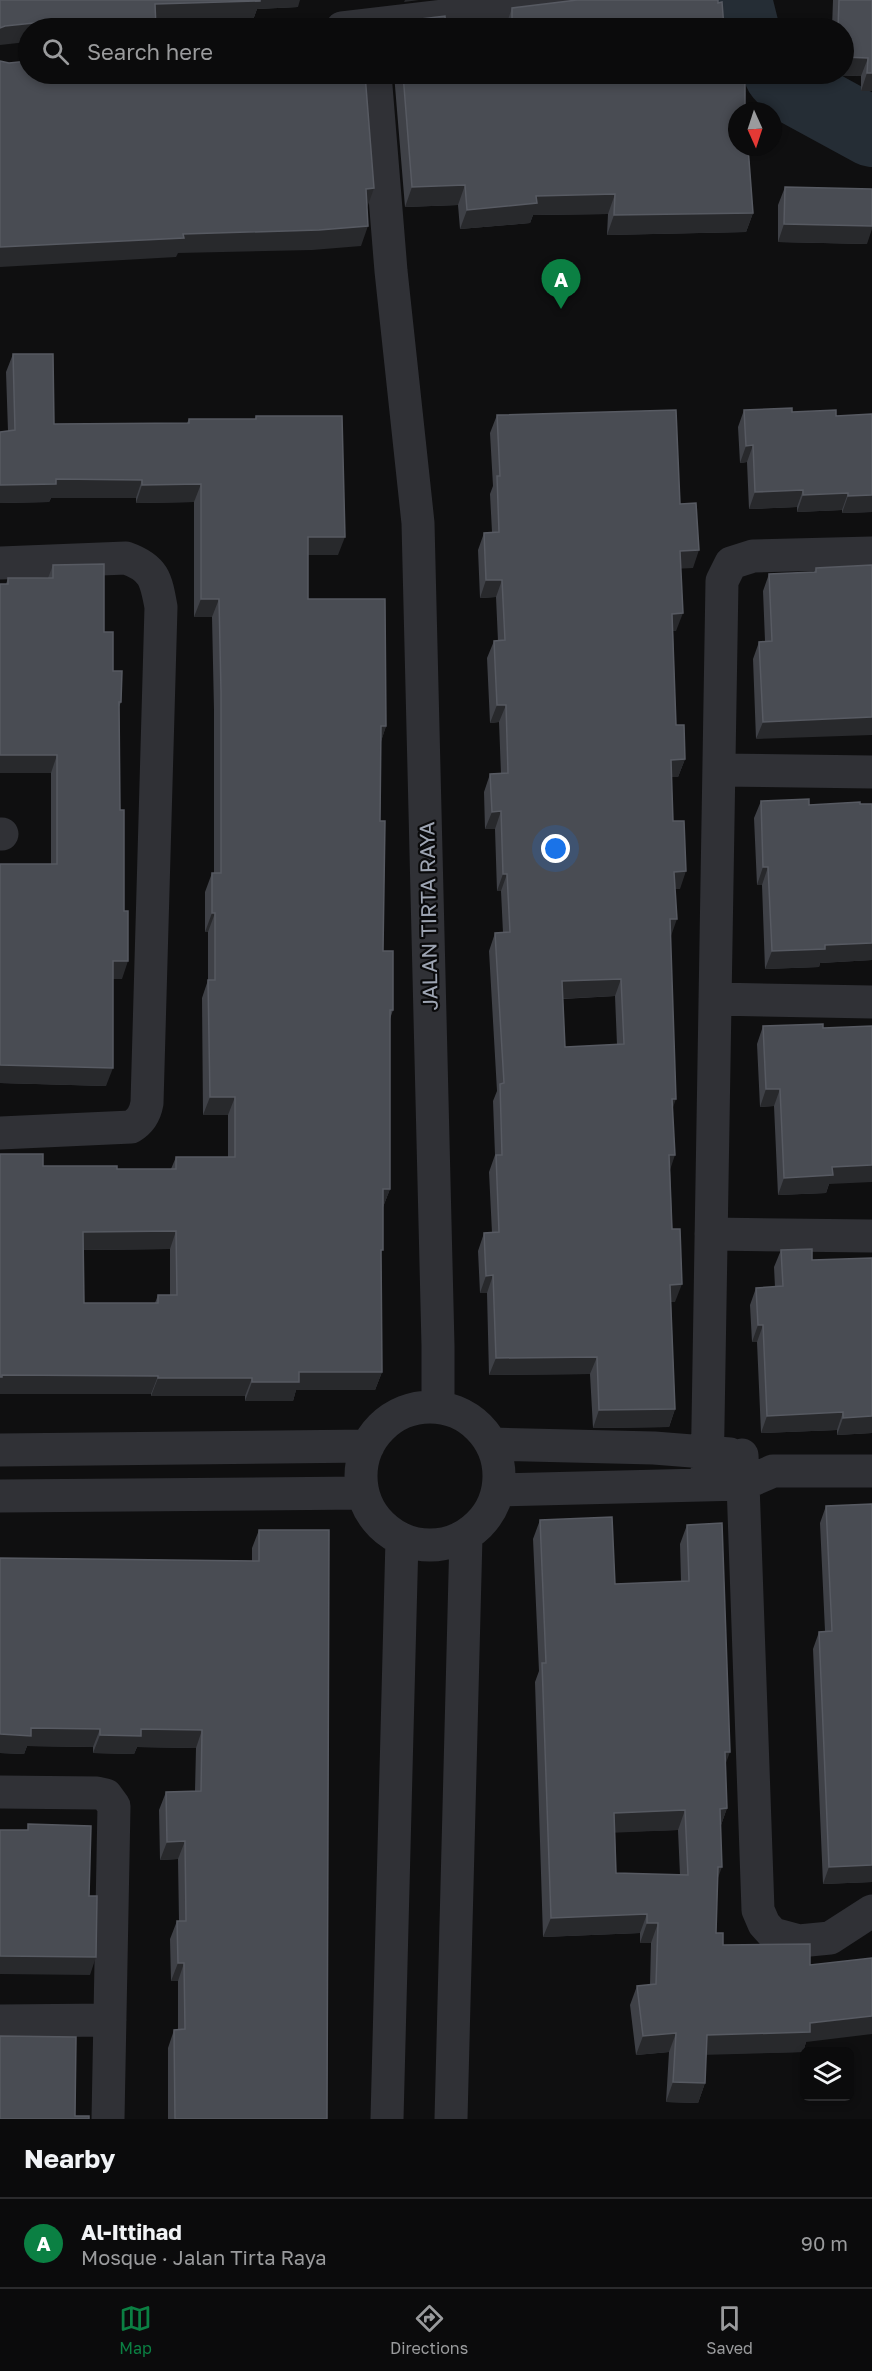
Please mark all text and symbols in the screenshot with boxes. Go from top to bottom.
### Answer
search box [18,18,854,84]
icon: search [39,35,72,68]
text: Search here [87,38,213,65]
north arrow [728,102,782,156]
pin: A [542,260,580,309]
street label: JALAN TIRTA RAYA [413,821,443,1011]
your location [541,834,570,863]
map controls [800,2047,854,2101]
button: layers [800,2047,854,2101]
text: Nearby [24,2143,115,2174]
text: Al-Ittihad [81,2218,182,2245]
text: A [36,2231,51,2255]
text: 90 m [801,2231,848,2255]
text: Mosque · Jalan Tirta Raya [81,2245,327,2269]
tab: Map [119,2302,152,2358]
tab: Directions [390,2302,468,2358]
tab: Saved [706,2302,753,2358]

